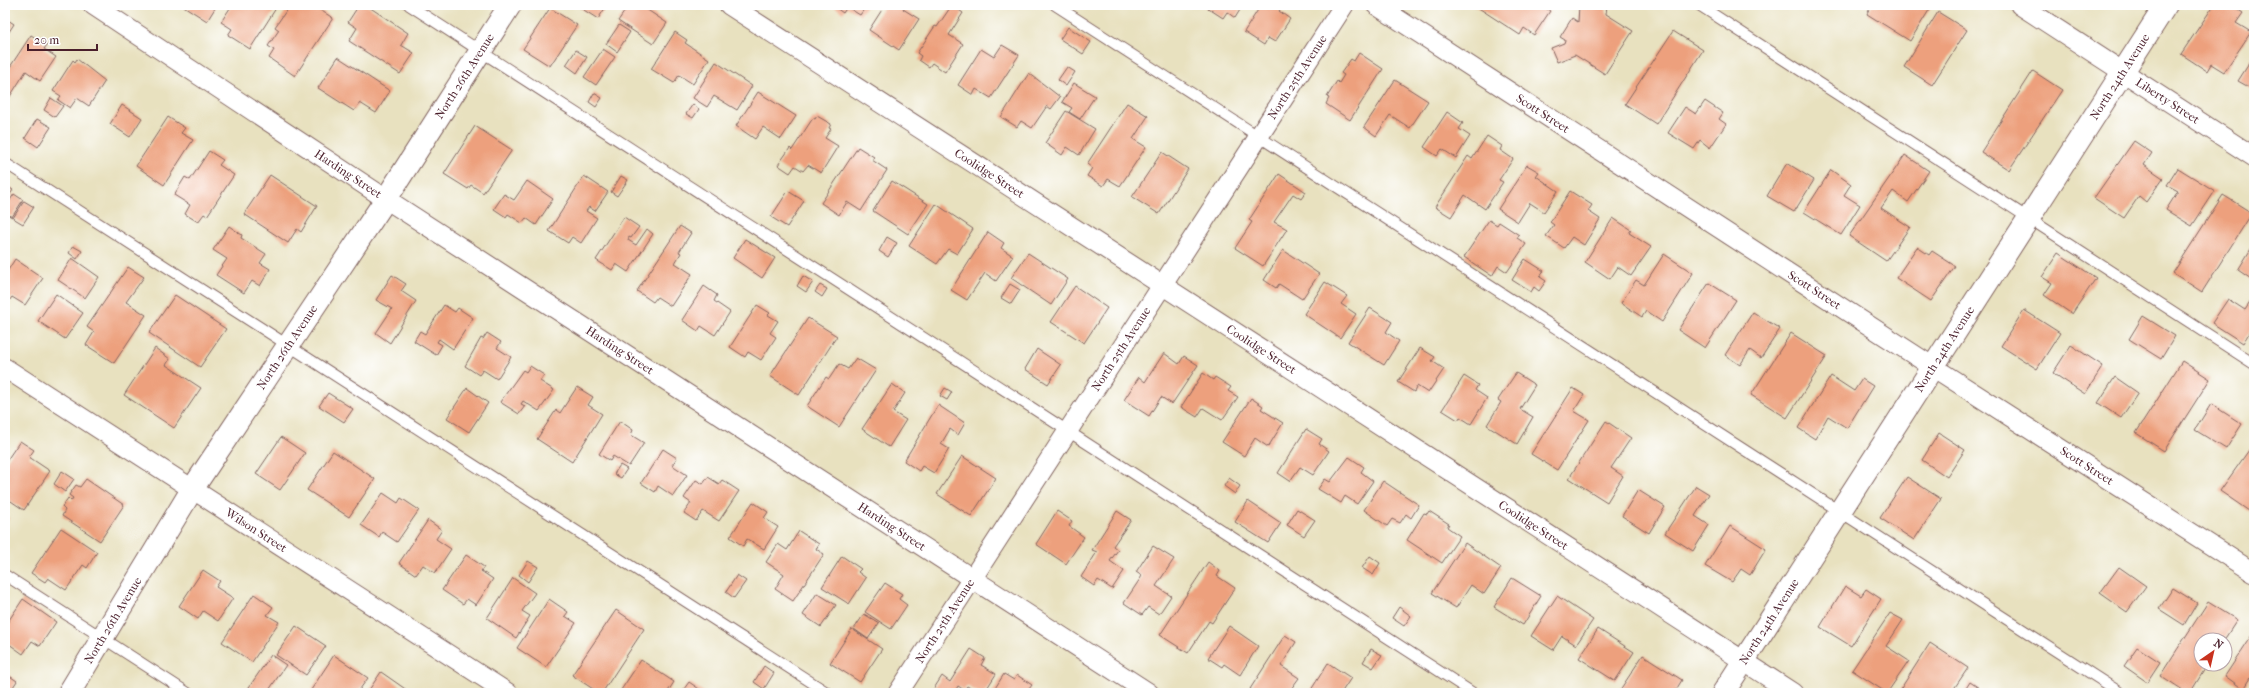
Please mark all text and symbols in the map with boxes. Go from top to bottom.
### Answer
scale bar [28,26,97,52]
street label: North 26th Avenue [432,31,497,121]
street label: North 24th Avenue [2087,31,2153,122]
street label: North 25th Avenue [1265,32,1330,122]
text: 20 m [34,33,59,47]
street label: Liberty Street [2133,75,2203,127]
street label: Scott Street [1514,91,1573,136]
street label: Coolidge Street [952,146,1027,201]
street label: Harding Street [312,147,385,202]
street label: Scott Street [1785,268,1844,313]
street label: North 26th Avenue [254,302,320,392]
street label: North 25th Avenue [1089,304,1153,394]
street label: North 24th Avenue [1912,304,1977,395]
street label: Coolidge Street [1224,322,1299,377]
street label: Harding Street [583,323,657,378]
street label: Scott Street [2058,443,2117,488]
street label: Coolidge Street [1496,498,1572,553]
street label: Harding Street [855,499,929,554]
street label: Wilson Street [222,505,290,556]
street label: North 26th Avenue [81,574,145,666]
street label: North 25th Avenue [912,576,977,666]
street label: North 24th Avenue [1736,576,1802,667]
north arrow [2193,632,2233,672]
text: N [2211,636,2226,652]

